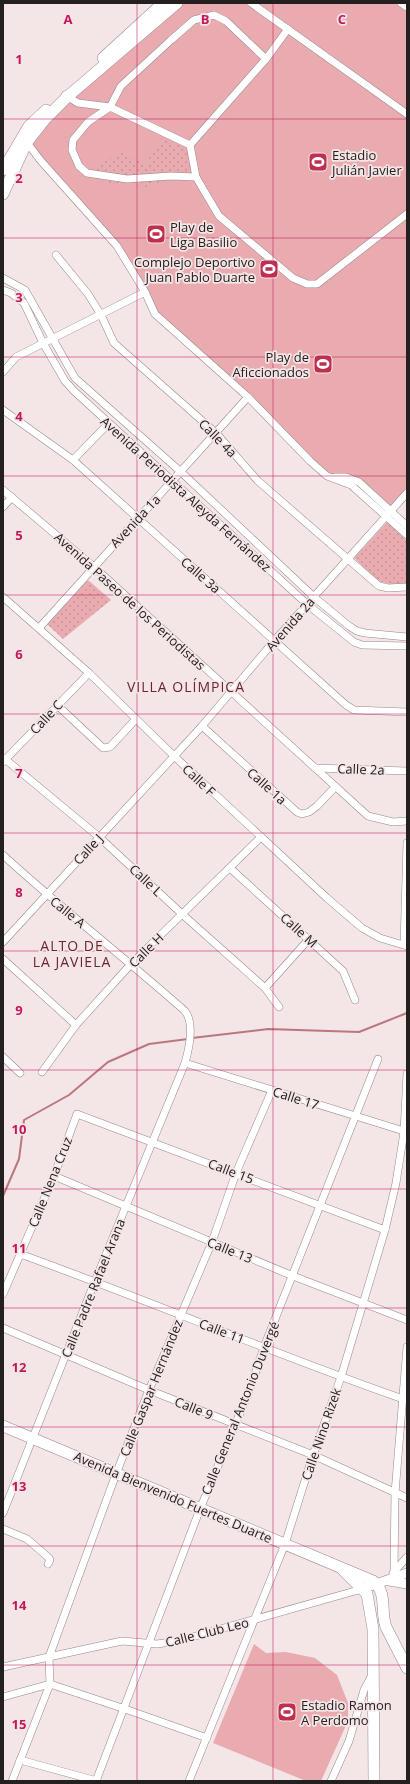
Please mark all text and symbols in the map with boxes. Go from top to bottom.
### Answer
text: A [64,10,73,28]
text: B [201,10,210,28]
text: C [338,10,346,28]
text: 1 [15,50,23,68]
place label: Estadio Julián Javier [330,146,402,179]
sports icon: Estadio Julián Javier [307,151,329,173]
text: 2 [15,169,23,187]
place label: Play de Liga Basilio [170,218,237,251]
sports icon: Play de Liga Basilio [145,223,167,245]
place label: Complejo Deportivo Juan Pablo Duarte [134,253,255,286]
sports icon: Complejo Deportivo Juan Pablo Duarte [258,258,280,280]
text: 3 [15,288,23,306]
place label: Play de Aficcionados [232,348,309,381]
sports icon: Play de Aficcionados [312,353,334,375]
text: 4 [15,407,23,425]
street label: Avenida Periodista Aleyda Fernández [97,412,275,576]
street label: Calle 4a [195,415,241,461]
street label: Avenida 1a [106,491,164,551]
text: 5 [15,526,23,544]
street label: Avenida Paseo de los Periodistas [50,528,210,674]
street label: Calle 3a [177,553,225,597]
street label: Avenida 2a [261,593,319,655]
text: 6 [15,645,23,663]
district label: VILLA OLÍMPICA [127,677,245,696]
street label: Calle C [25,696,67,738]
street label: Calle 2a [337,759,385,779]
street label: Calle F [178,760,220,800]
street label: Calle 1a [243,763,291,809]
text: 7 [15,764,23,782]
street label: Calle J [69,830,107,868]
street label: Calle L [125,860,167,900]
text: 8 [15,883,23,901]
street label: Calle A [46,892,90,932]
street label: Calle M [276,908,322,952]
street label: Calle H [125,929,167,971]
district label: ALTO DE LA JAVIELA [33,936,111,971]
text: 9 [15,1001,23,1019]
street label: Calle 17 [271,1082,321,1114]
text: 10 [12,1120,26,1138]
street label: Calle Nena Cruz [24,1134,76,1230]
street label: Calle 15 [206,1154,256,1188]
street label: Calle Padre Rafael Arana [57,1216,129,1360]
street label: Calle 13 [205,1233,255,1267]
text: 11 [12,1239,26,1257]
street label: Calle 11 [197,1314,247,1348]
street label: Calle Gaspar Hernández [115,1317,187,1459]
street label: Calle General Antonio Duvergé [197,1318,283,1498]
text: 12 [12,1358,27,1376]
street label: Calle Nino Rizek [297,1385,345,1483]
street label: Calle 9 [172,1392,216,1424]
street label: Avenida Bienvenido Fuertes Duarte [71,1447,275,1547]
text: 13 [12,1477,26,1495]
text: 14 [12,1596,27,1614]
street label: Calle Club Leo [163,1613,251,1651]
place label: Estadio Ramon A Perdomo [301,1696,392,1729]
sports icon: Estadio Ramon A Perdomo [276,1701,298,1723]
text: 15 [12,1715,26,1733]

